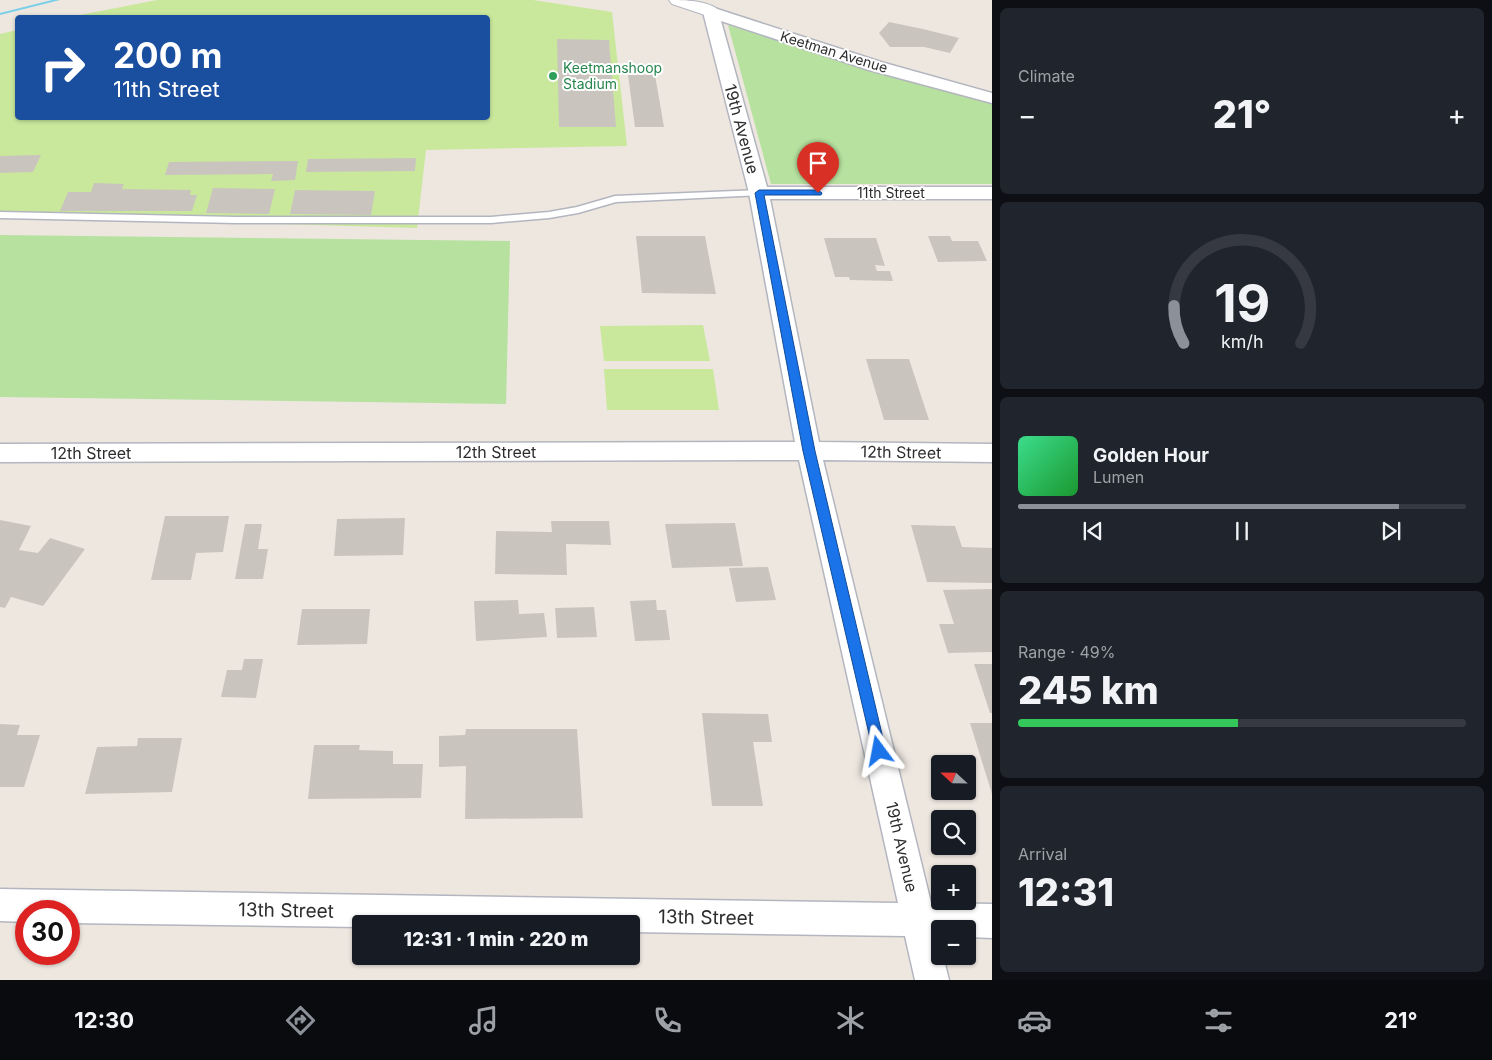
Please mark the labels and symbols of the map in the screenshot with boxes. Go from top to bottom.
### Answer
street label: Keetman Avenue [778,27,890,76]
place label: Keetmanshoop Stadium [563,59,662,92]
marker: Keetmanshoop Stadium [547,70,559,82]
street label: 19th Avenue [720,82,764,176]
pin [797,142,839,193]
street label: 11th Street [857,184,925,201]
street label: 12th Street [861,441,941,463]
street label: 12th Street [456,442,536,462]
street label: 12th Street [51,443,131,463]
position arrow [852,724,904,776]
north arrow [931,755,976,800]
street label: 19th Avenue [882,800,922,894]
street label: 13th Street [238,898,334,923]
speed limit sign: 30 [15,900,80,965]
street label: 13th Street [658,905,754,930]

